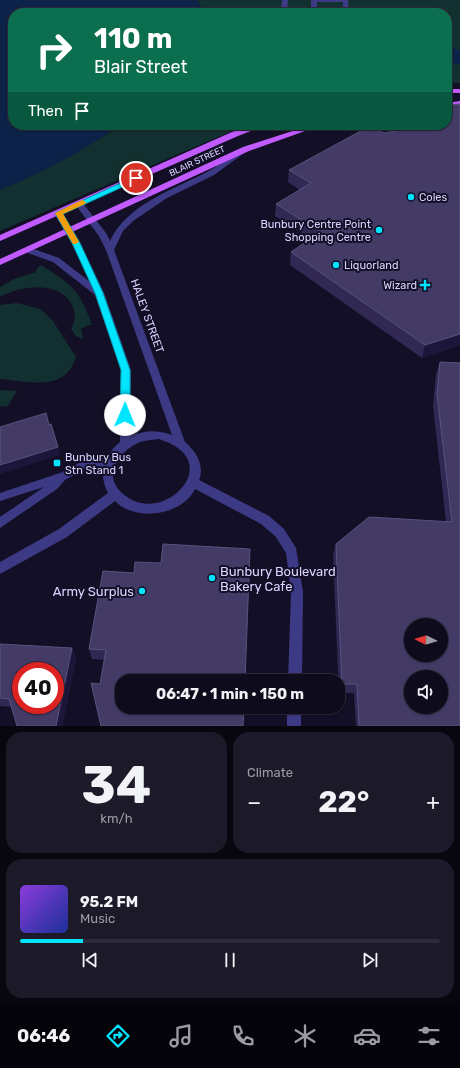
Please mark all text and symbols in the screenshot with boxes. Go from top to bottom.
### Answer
text: 110 m [94,22,172,55]
icon: right [28,24,80,76]
text: Blair Street [94,56,188,78]
icon: arrive [71,100,93,122]
text: Then [28,102,63,120]
street label: BLAIR STREET [168,144,226,178]
pin [119,161,153,195]
icon: arrive [125,167,147,189]
place label: Coles [419,191,447,204]
marker: Coles [406,192,416,202]
place label: Bunbury Centre Point Shopping Centre [260,218,372,244]
marker: Bunbury Centre Point Shopping Centre [374,225,384,235]
place label: Liquorland [344,259,398,272]
marker: Liquorland [331,260,341,270]
street label: HALEY STREET [128,277,167,355]
place label: Wizard [383,279,417,292]
marker: Wizard [420,280,430,290]
position arrow [104,394,146,436]
place label: Bunbury Bus Stn Stand 1 [65,451,131,477]
marker: Bunbury Bus Stn Stand 1 [52,458,62,468]
place label: Bunbury Boulevard Bakery Cafe [220,564,336,594]
marker: Bunbury Boulevard Bakery Cafe [207,573,217,583]
place label: Army Surplus [53,584,134,599]
marker: Army Surplus [137,586,147,596]
north arrow [404,618,448,662]
map controls [404,618,448,714]
speed limit sign: 40 [12,662,64,714]
button: sound [404,670,448,714]
text: 06:47 · 1 min · 150 m [156,685,304,703]
text: 34 [82,754,151,816]
text: Climate [247,765,293,780]
text: 22° [318,784,369,820]
text: − [247,789,261,816]
text: + [426,789,440,816]
text: km/h [100,811,133,826]
text: 95.2 FM [80,893,138,911]
text: Music [80,911,115,926]
icon: previous [79,949,101,971]
icon: pause [219,949,241,971]
icon: next [359,949,381,971]
icon: directions [104,1022,132,1050]
icon: music [167,1022,195,1050]
icon: phone [229,1022,257,1050]
icon: climate [291,1022,319,1050]
icon: car [353,1022,381,1050]
icon: filters [415,1022,443,1050]
text: 06:46 [17,1025,70,1047]

